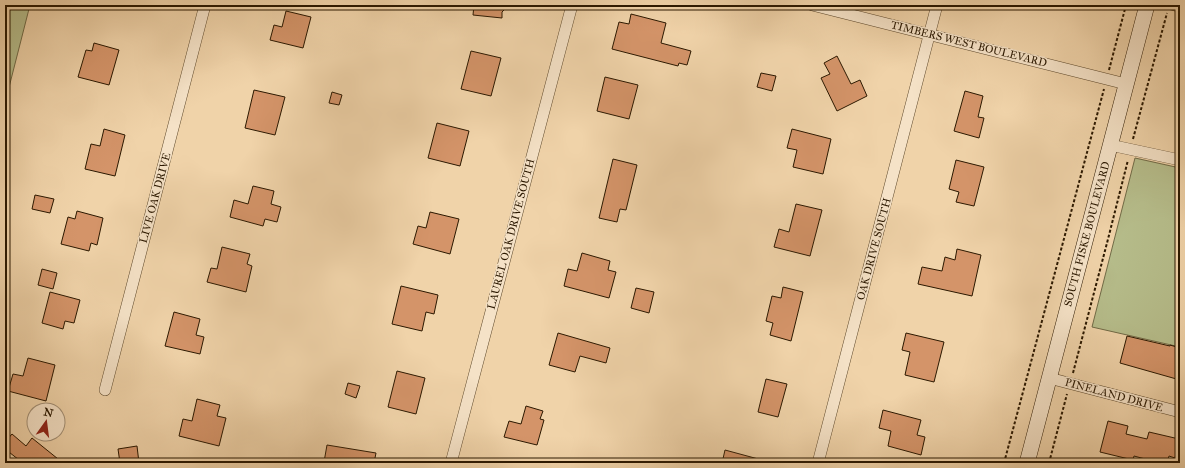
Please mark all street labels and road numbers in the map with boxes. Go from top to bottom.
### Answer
street label: TIMBERS WEST BOULEVARD [890,18,1049,70]
street label: LIVE OAK DRIVE [137,151,173,245]
street label: LAUREL OAK DRIVE SOUTH [485,157,537,311]
street label: SOUTH FISKE BOULEVARD [1061,160,1113,308]
street label: OAK DRIVE SOUTH [854,196,894,301]
street label: PINELAND DRIVE [1064,376,1165,414]

